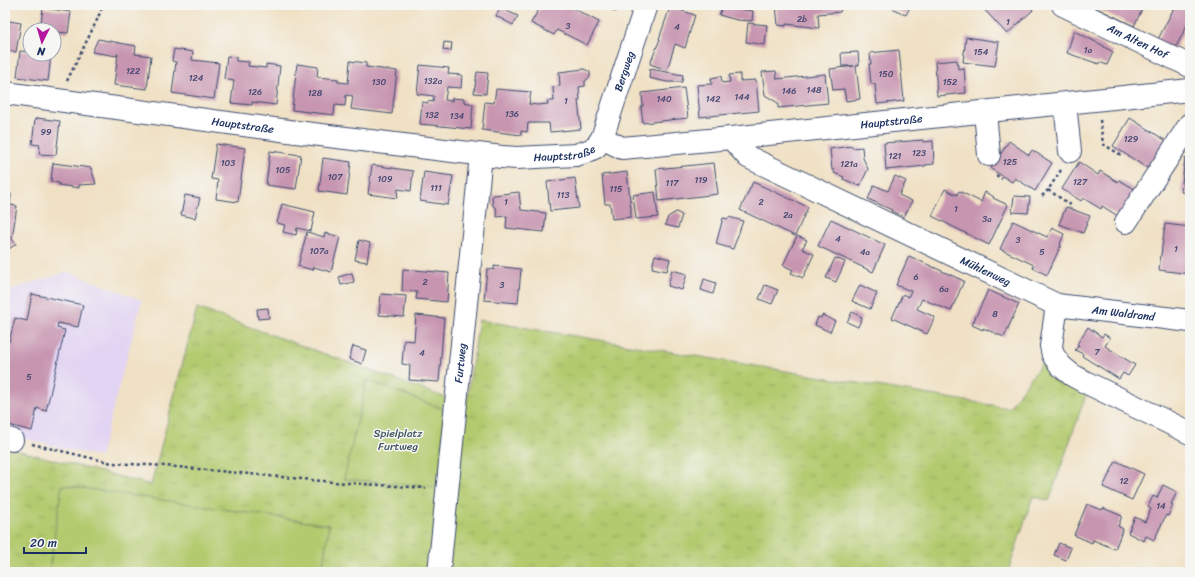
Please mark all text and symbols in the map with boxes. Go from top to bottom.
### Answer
house number: 2b [797,11,807,27]
house number: 1 [1006,14,1010,30]
house number: 3 [566,18,571,34]
street label: Am Alten Hof [1103,18,1173,64]
house number: 4 [674,19,680,35]
north arrow [22,22,62,62]
text: N [36,42,47,61]
house number: 1a [1084,42,1093,58]
house number: 154 [974,44,989,60]
street label: Bergweg [609,48,640,94]
house number: 122 [126,63,140,79]
house number: 150 [878,66,894,82]
house number: 124 [189,70,204,86]
house number: 132a [424,73,443,89]
house number: 130 [372,74,387,90]
house number: 152 [943,74,957,90]
house number: 148 [807,82,822,98]
house number: 146 [782,83,796,99]
house number: 126 [248,84,262,100]
house number: 128 [308,85,323,101]
house number: 144 [734,89,750,105]
house number: 140 [656,91,672,107]
house number: 142 [706,91,720,107]
house number: 1 [564,93,568,109]
house number: 136 [505,106,519,122]
house number: 132 [425,107,439,123]
house number: 134 [450,108,465,124]
street label: Hauptstraße [859,109,924,134]
street label: Hauptstraße [211,111,275,138]
house number: 99 [40,124,52,140]
house number: 129 [1124,131,1139,147]
street label: Hauptstraße [533,139,599,167]
house number: 123 [912,145,926,161]
house number: 121 [889,148,902,164]
house number: 125 [1003,154,1018,170]
house number: 103 [221,155,235,171]
house number: 121a [840,156,858,172]
house number: 105 [275,162,291,178]
house number: 107 [328,169,343,185]
house number: 109 [377,171,393,187]
house number: 119 [694,172,708,188]
house number: 127 [1073,174,1088,190]
house number: 117 [666,175,679,191]
house number: 111 [430,180,442,196]
house number: 115 [609,181,623,197]
house number: 113 [557,187,569,203]
house number: 1 [504,194,508,210]
house number: 2 [758,194,764,210]
house number: 1 [954,201,958,217]
house number: 2a [783,207,793,223]
house number: 3a [982,211,992,227]
house number: 4 [835,231,841,247]
house number: 3 [1016,232,1021,248]
house number: 1 [1174,241,1178,257]
house number: 107a [309,243,329,259]
house number: 4a [860,244,871,260]
house number: 5 [1039,244,1045,260]
street label: Mühlenweg [957,251,1015,291]
house number: 6 [913,269,919,285]
house number: 2 [422,274,428,290]
house number: 3 [500,277,505,293]
house number: 6a [939,281,949,297]
street label: Am Waldrand [1090,300,1157,326]
house number: 8 [992,306,998,322]
street label: Furtweg [449,342,472,384]
house number: 7 [1094,344,1100,360]
house number: 4 [419,345,425,361]
house number: 5 [26,369,32,385]
park label: Spielplatz Furtweg [373,424,423,456]
house number: 12 [1119,473,1129,489]
house number: 14 [1156,498,1166,514]
scale bar [24,529,86,555]
text: 20 m [30,532,57,554]

